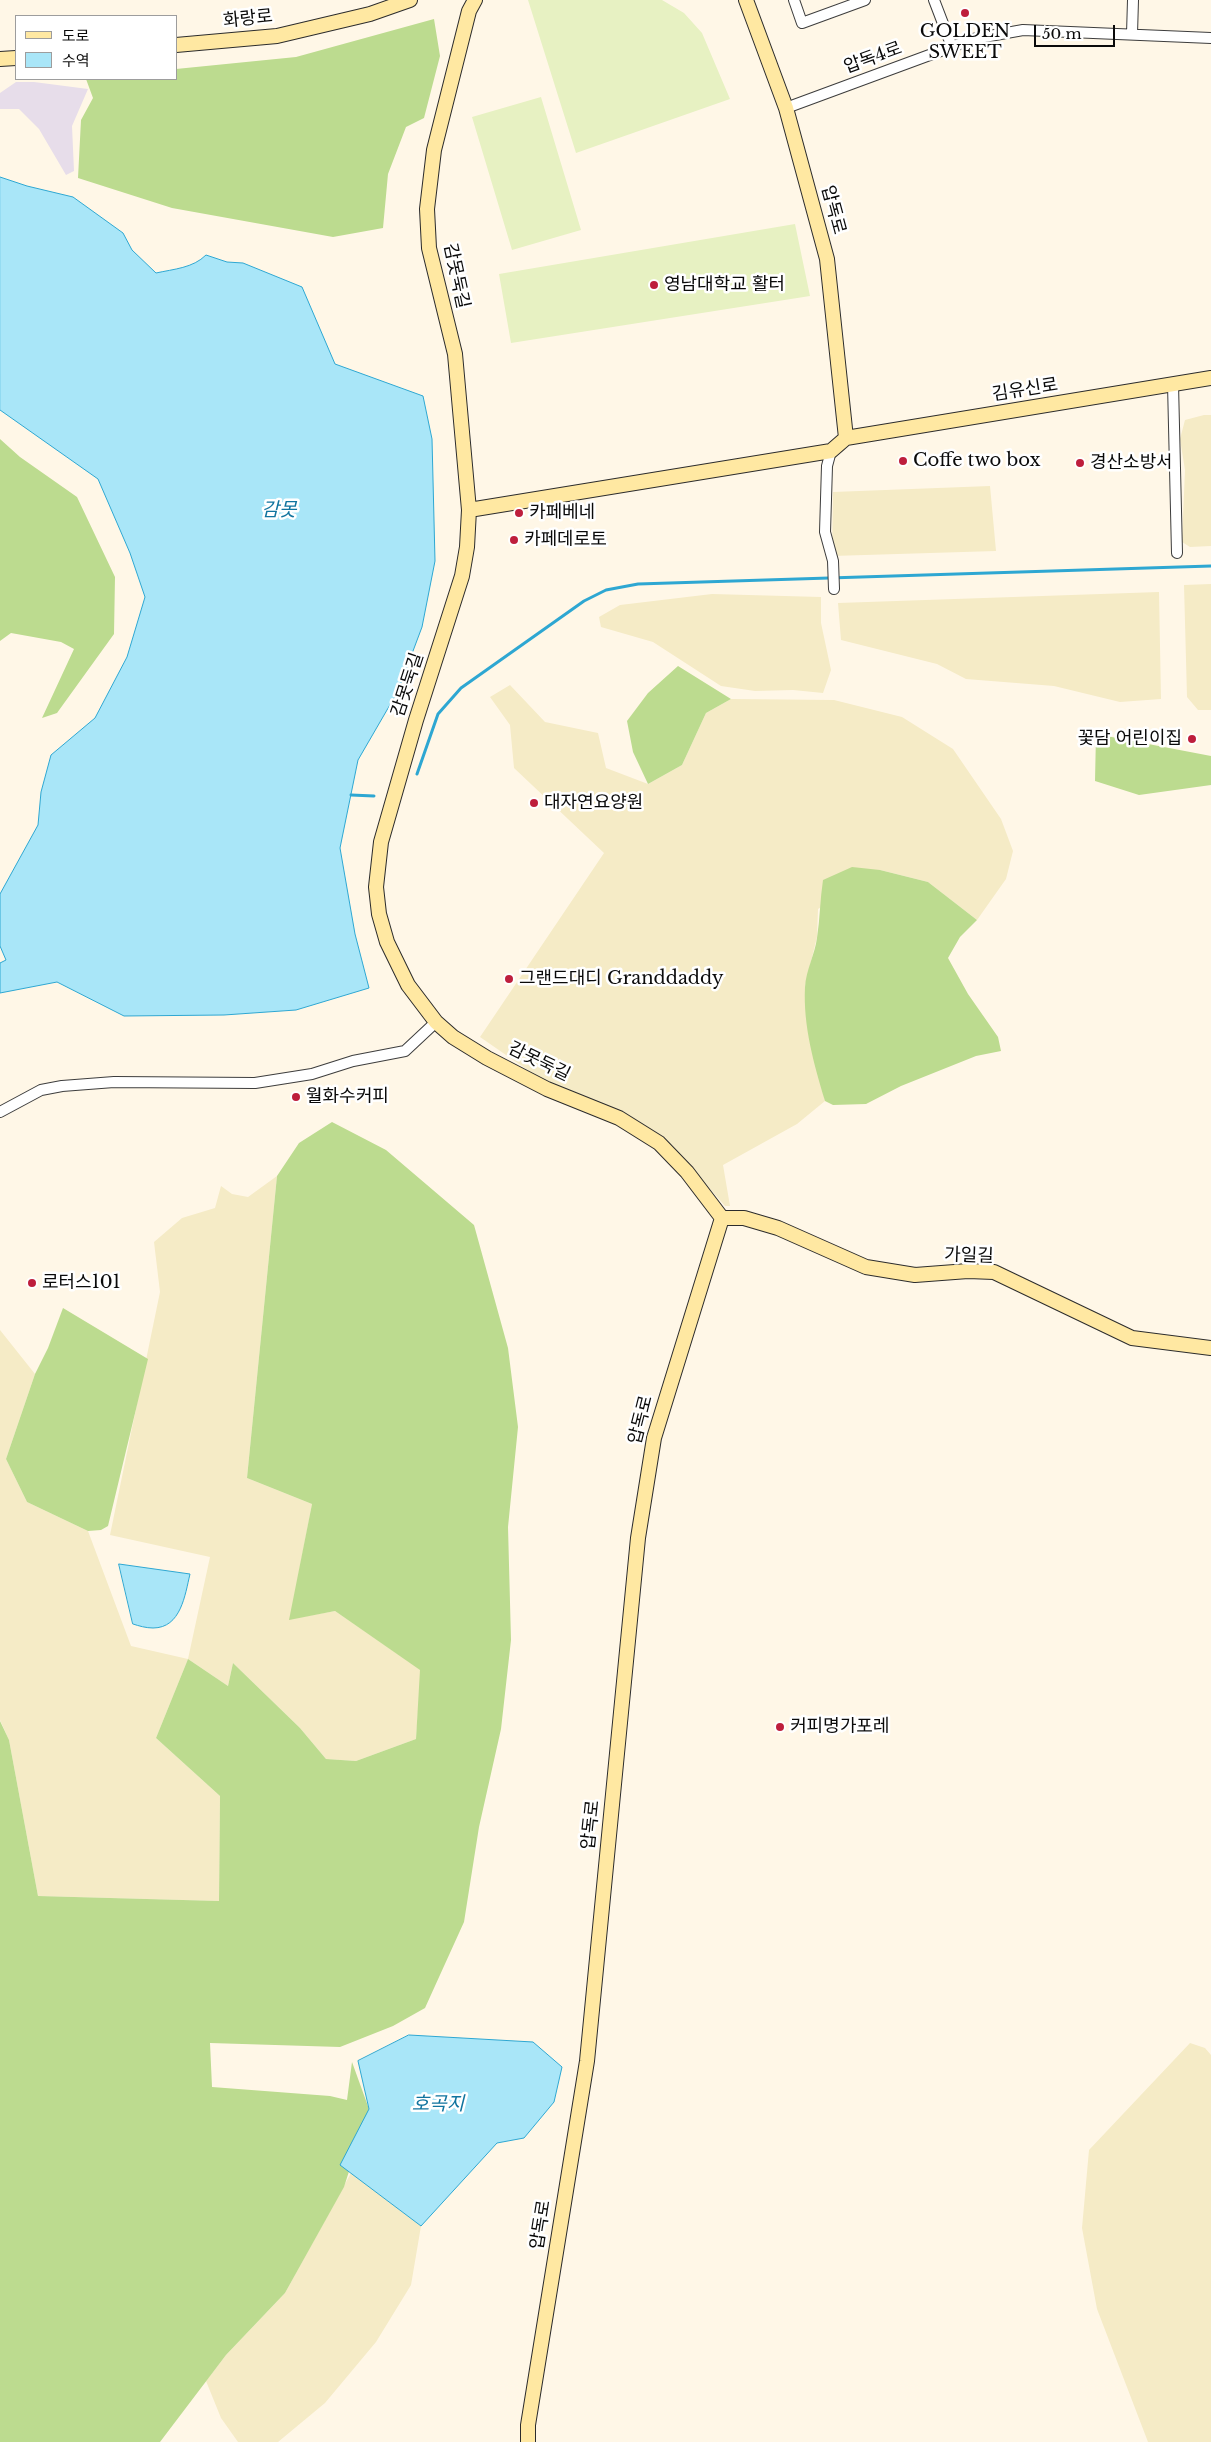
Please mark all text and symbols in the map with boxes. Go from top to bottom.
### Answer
street label: 화랑로 [222,6,274,32]
marker: GOLDEN SWEET [959,7,971,19]
legend [15,15,178,80]
scale bar [1036,15,1117,47]
place label: GOLDEN SWEET [920,21,1010,64]
text: 50 m [1042,24,1082,43]
text: 도로 [62,26,90,45]
street label: 압독4로 [841,38,905,78]
text: 수역 [62,51,90,70]
street label: 압독로 [816,183,850,237]
street label: 감못둑길 [439,241,473,311]
place label: 영남대학교 활터 [664,274,785,296]
marker: 영남대학교 활터 [648,279,660,291]
street label: 김유신로 [991,374,1059,406]
place label: Coffe two box [913,450,1040,472]
place label: 경산소방서 [1090,452,1173,474]
marker: Coffe two box [897,455,909,467]
marker: 경산소방서 [1074,457,1086,469]
water label: 감못 [262,500,296,522]
place label: 카페베네 [529,502,595,524]
marker: 카페베네 [513,507,525,519]
place label: 카페데로토 [524,529,607,551]
marker: 카페데로토 [508,534,520,546]
street label: 감못둑길 [387,650,429,720]
place label: 꽃담 어린이집 [1077,728,1182,750]
marker: 꽃담 어린이집 [1186,733,1198,745]
place label: 대자연요양원 [544,792,643,814]
marker: 대자연요양원 [528,797,540,809]
place label: 그랜드대디 Granddaddy [519,968,724,990]
marker: 그랜드대디 Granddaddy [503,973,515,985]
street label: 감못둑길 [504,1038,574,1086]
place label: 월화수커피 [306,1086,389,1108]
marker: 월화수커피 [290,1091,302,1103]
street label: 가일길 [944,1244,994,1268]
place label: 로터스101 [42,1272,121,1294]
marker: 로터스101 [26,1277,38,1289]
street label: 압독로 [625,1393,657,1447]
place label: 커피명가포레 [790,1716,889,1738]
marker: 커피명가포레 [774,1721,786,1733]
street label: 압독로 [578,1799,604,1851]
water label: 호곡지 [412,2094,464,2116]
street label: 압독로 [526,2199,556,2251]

